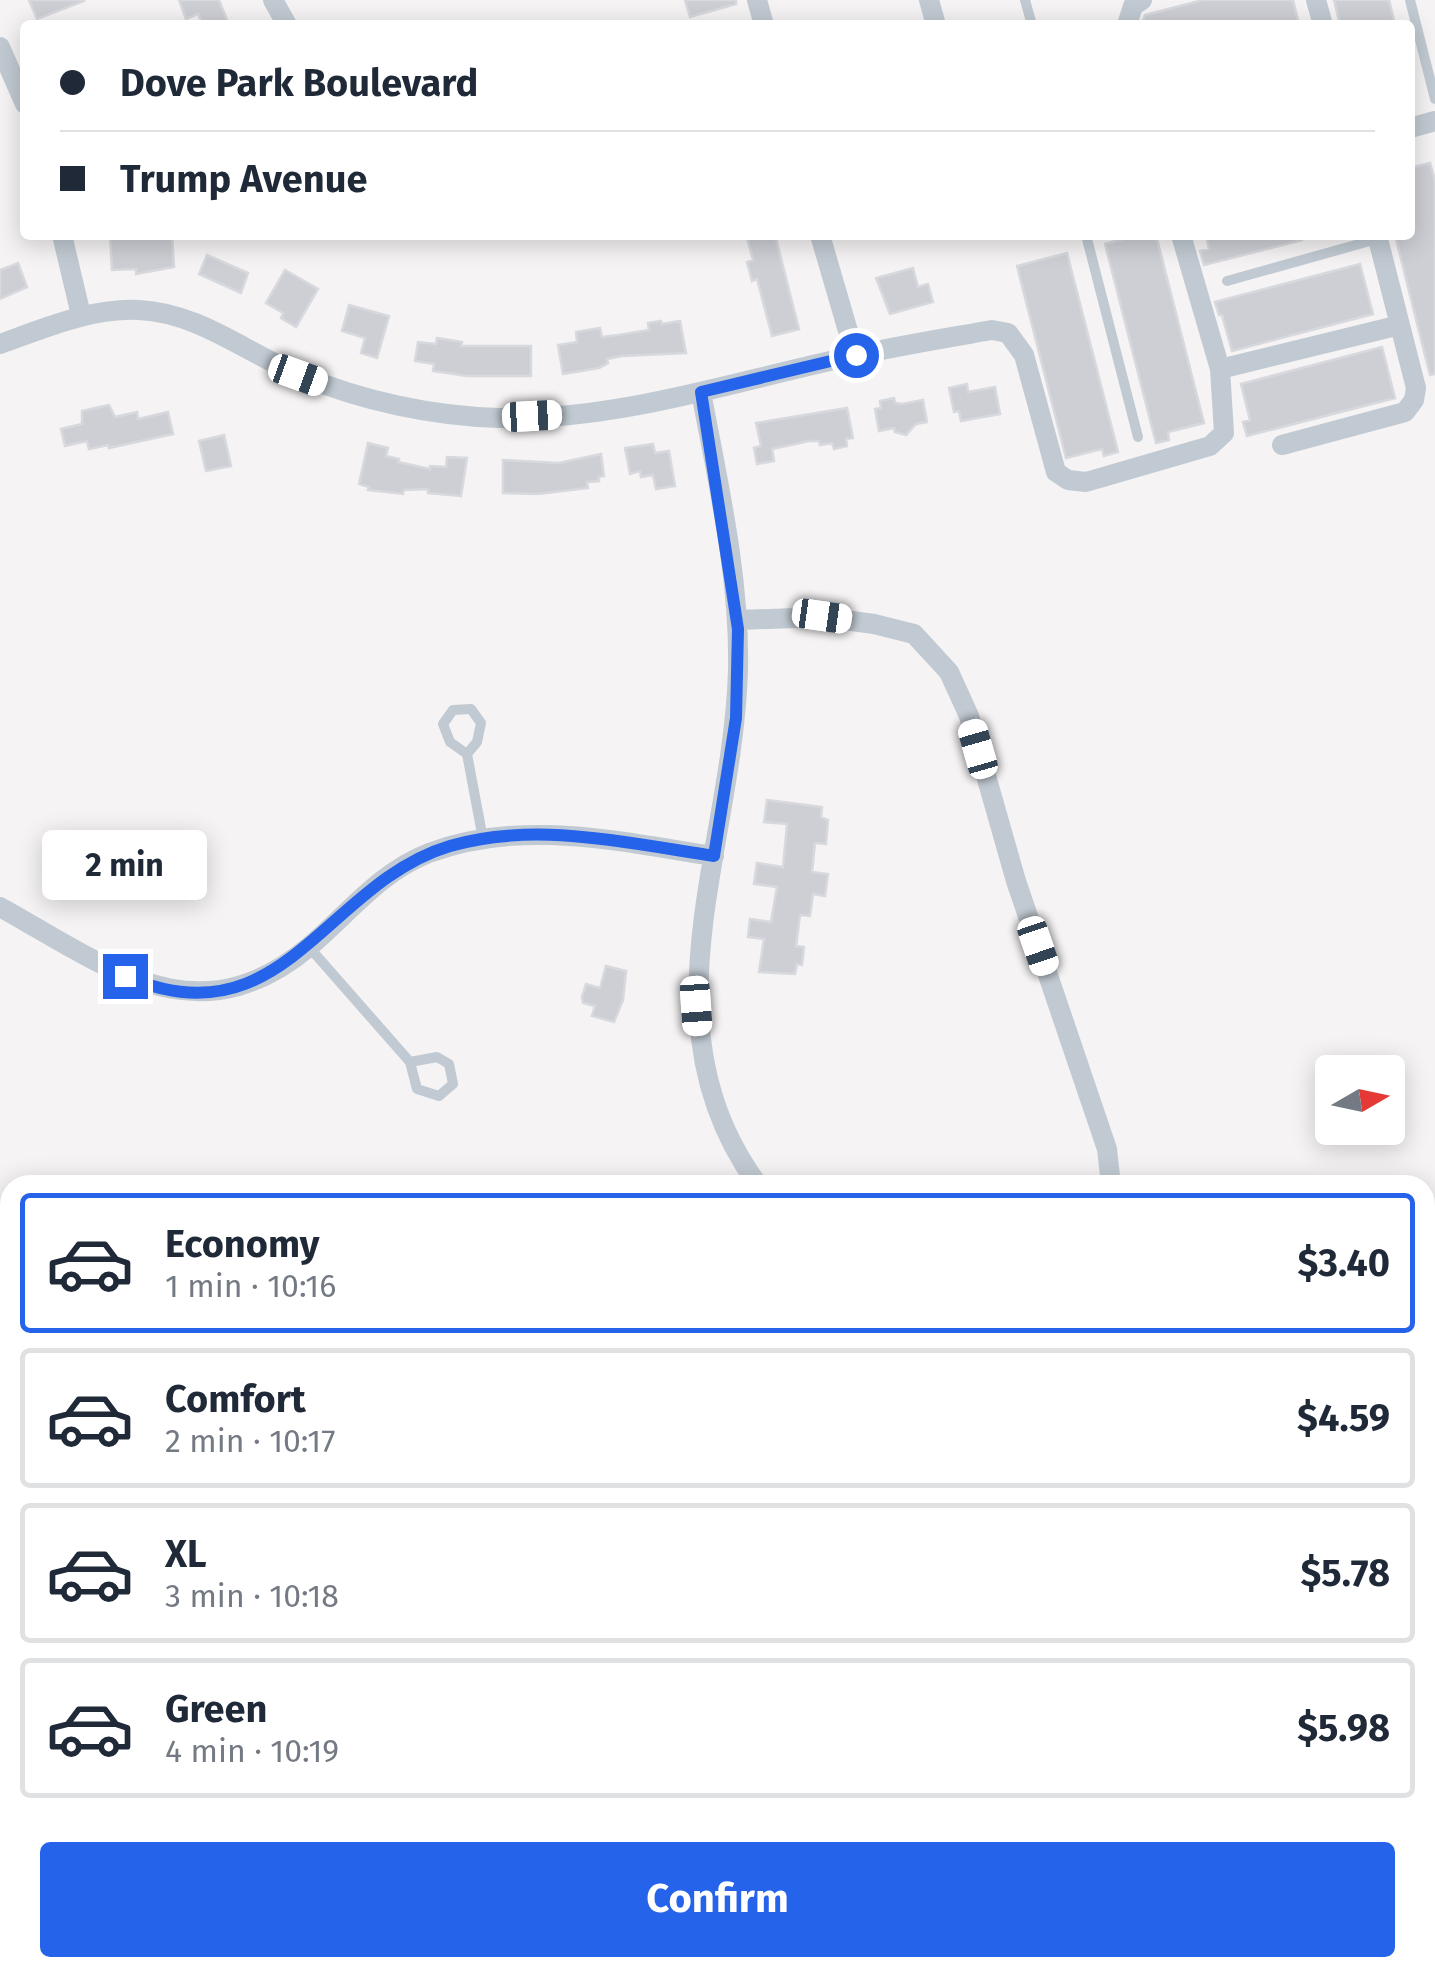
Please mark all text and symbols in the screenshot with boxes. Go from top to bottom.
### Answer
text: Dove Park Boulevard [120,60,478,106]
text: Trump Avenue [120,156,367,202]
route start [834,333,879,378]
car [265,351,331,399]
car [501,399,563,433]
car [790,597,854,635]
car [955,716,1001,782]
callout: 2 min [42,831,208,901]
text: 2 min [85,846,164,884]
car [1014,913,1062,979]
route end [103,954,148,999]
car [679,975,713,1037]
north arrow [1315,1055,1405,1145]
map controls [1315,1055,1405,1145]
icon: car [45,1218,135,1308]
text: Economy [165,1221,320,1267]
text: $3.40 [1297,1240,1390,1286]
text: 1 min · 10:16 [165,1267,336,1305]
icon: car [45,1373,135,1463]
text: Comfort [165,1376,306,1422]
text: $4.59 [1297,1395,1390,1441]
text: 2 min · 10:17 [165,1422,335,1460]
icon: car [45,1528,135,1618]
text: XL [165,1531,207,1577]
text: $5.78 [1300,1550,1390,1596]
text: 3 min · 10:18 [165,1577,339,1615]
icon: car [45,1683,135,1773]
text: Green [165,1686,268,1732]
text: $5.98 [1297,1705,1390,1751]
text: 4 min · 10:19 [165,1732,339,1770]
button: Confirm [40,1842,1395,1957]

